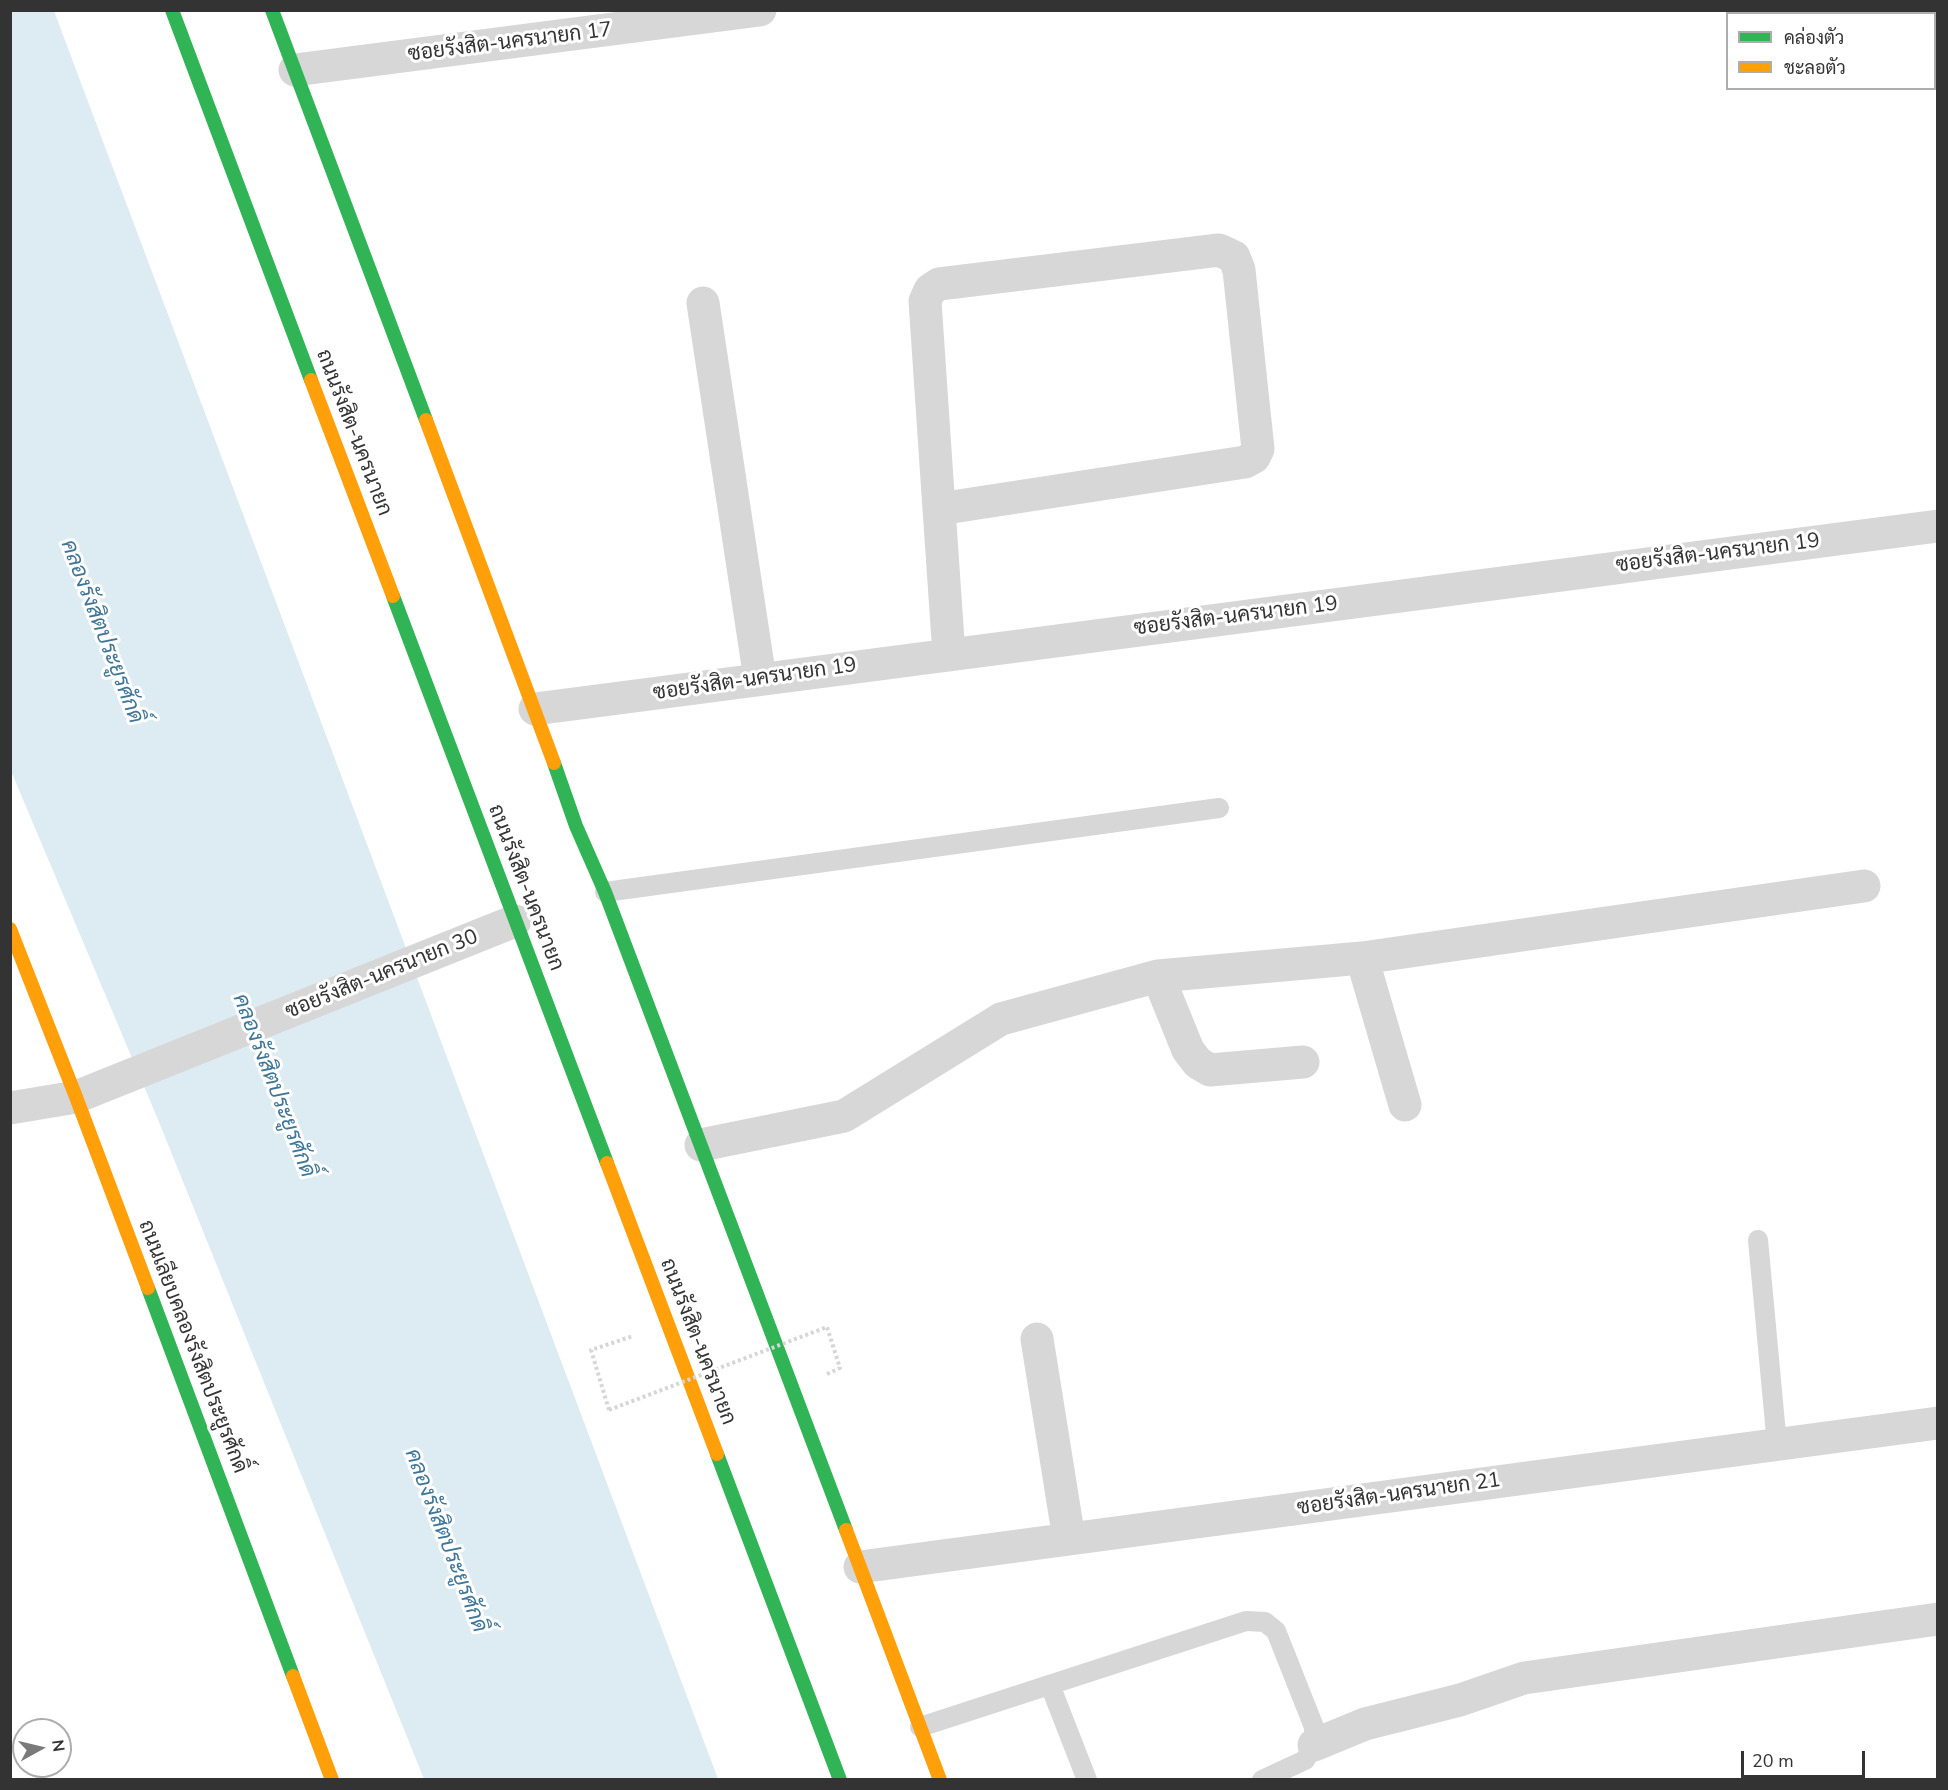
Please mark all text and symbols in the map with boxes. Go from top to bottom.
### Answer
legend [1726,12,1936,90]
street label: ซอยรังสิต-นครนายก 17 [407,18,613,68]
text: คล่องตัว [1784,26,1844,50]
text: ชะลอตัว [1784,56,1846,80]
street label: ถนนรังสิต-นครนายก [310,346,396,520]
street label: ซอยรังสิต-นครนายก 19 [1615,529,1821,579]
water label: คลองรังสิตประยูรศักดิ์ [54,536,148,728]
street label: ซอยรังสิต-นครนายก 19 [1133,592,1339,642]
street label: ซอยรังสิต-นครนายก 19 [652,653,858,707]
street label: ถนนรังสิต-นครนายก [482,801,568,975]
street label: ซอยรังสิต-นครนายก 30 [282,925,482,1025]
water label: คลองรังสิตประยูรศักดิ์ [226,990,320,1182]
street label: ถนนเลียบคลองรังสิตประยูรศักดิ์ [132,1217,252,1477]
street label: ถนนรังสิต-นครนายก [654,1255,740,1429]
water label: คลองรังสิตประยูรศักดิ์ [398,1445,492,1637]
street label: ซอยรังสิต-นครนายก 21 [1296,1468,1502,1522]
north arrow [12,1718,72,1778]
text: N [46,1738,70,1753]
scale bar [1744,1739,1868,1777]
text: 20 m [1752,1749,1794,1773]

